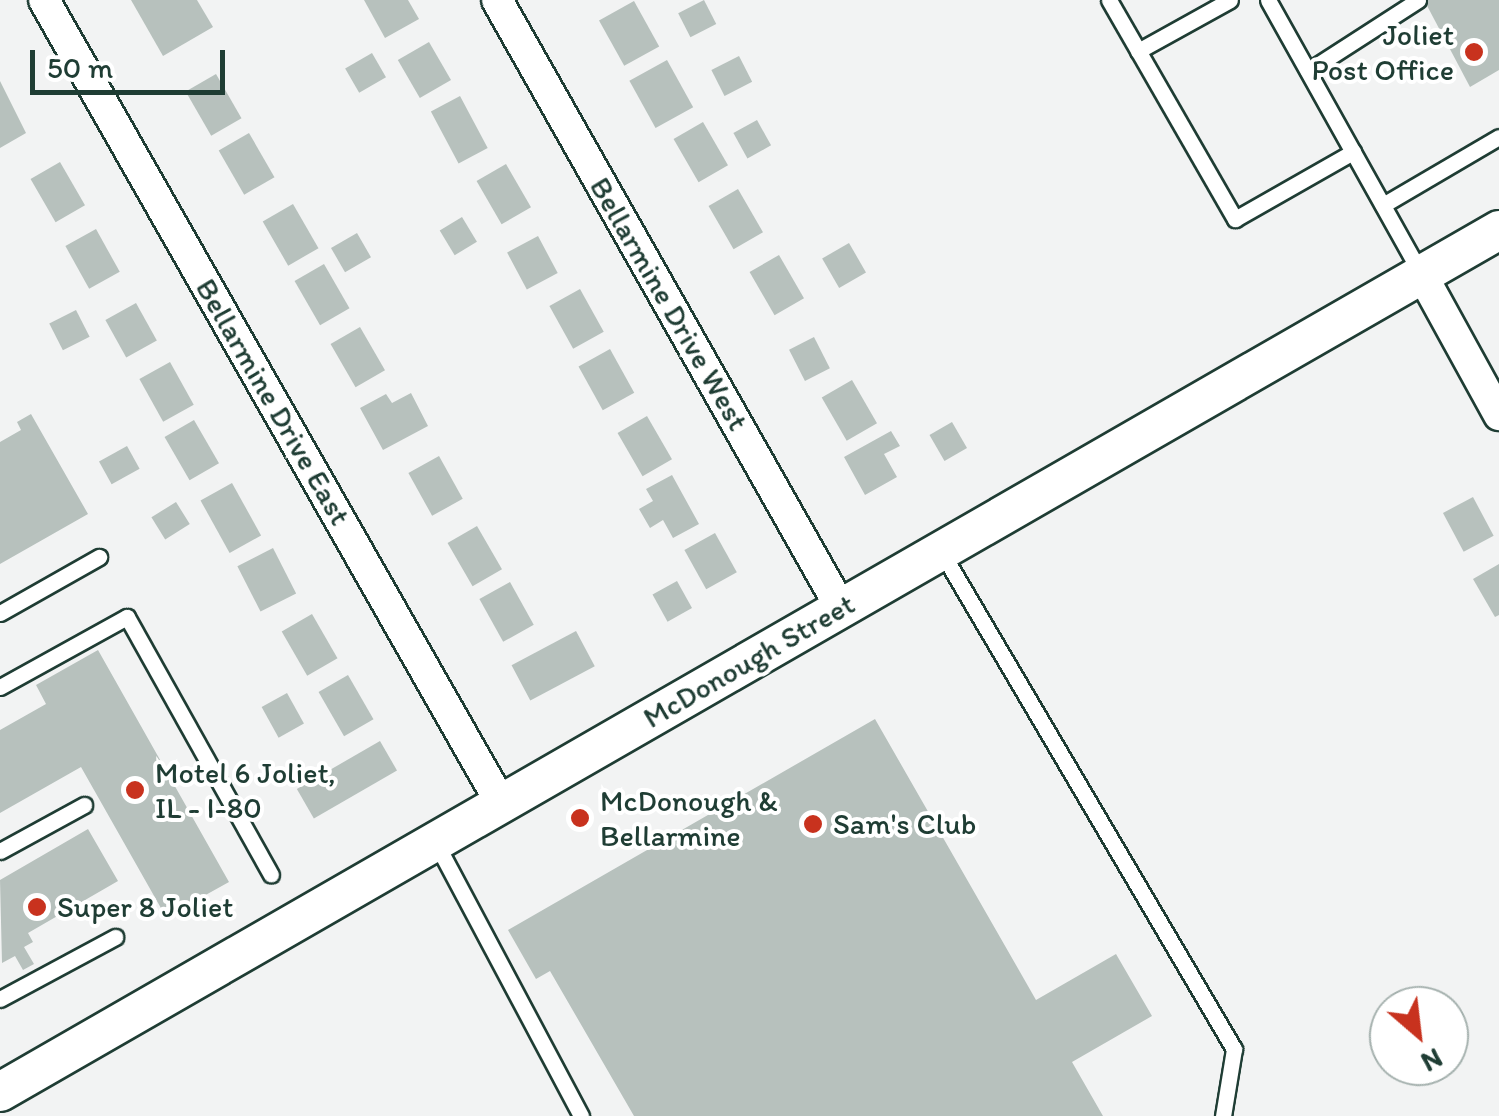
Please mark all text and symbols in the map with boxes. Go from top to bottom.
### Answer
place label: Joliet Post Office [1311,17,1454,88]
scale bar [35,30,230,92]
marker: Joliet Post Office [1463,41,1485,63]
text: 50 m [47,49,113,86]
street label: Bellarmine Drive West [582,172,756,436]
street label: Bellarmine Drive East [188,272,358,532]
street label: McDonough Street [637,586,861,736]
place label: Motel 6 Joliet, IL - I-80 [155,755,336,826]
marker: Motel 6 Joliet, IL - I-80 [124,779,146,801]
place label: McDonough & Bellarmine [600,783,778,854]
place label: Sam's Club [833,806,976,842]
marker: McDonough & Bellarmine [569,807,591,829]
marker: Sam's Club [802,813,824,835]
place label: Super 8 Joliet [57,889,233,925]
marker: Super 8 Joliet [26,896,48,918]
north arrow [1369,986,1469,1086]
text: N [1416,1041,1448,1080]

